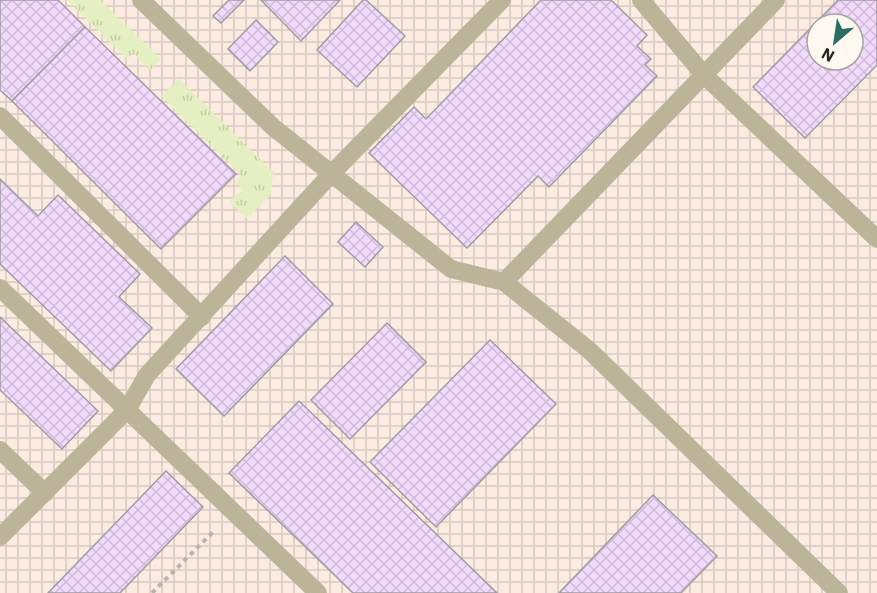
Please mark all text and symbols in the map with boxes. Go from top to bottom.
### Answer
north arrow [805,12,865,72]
text: N [818,44,838,67]

